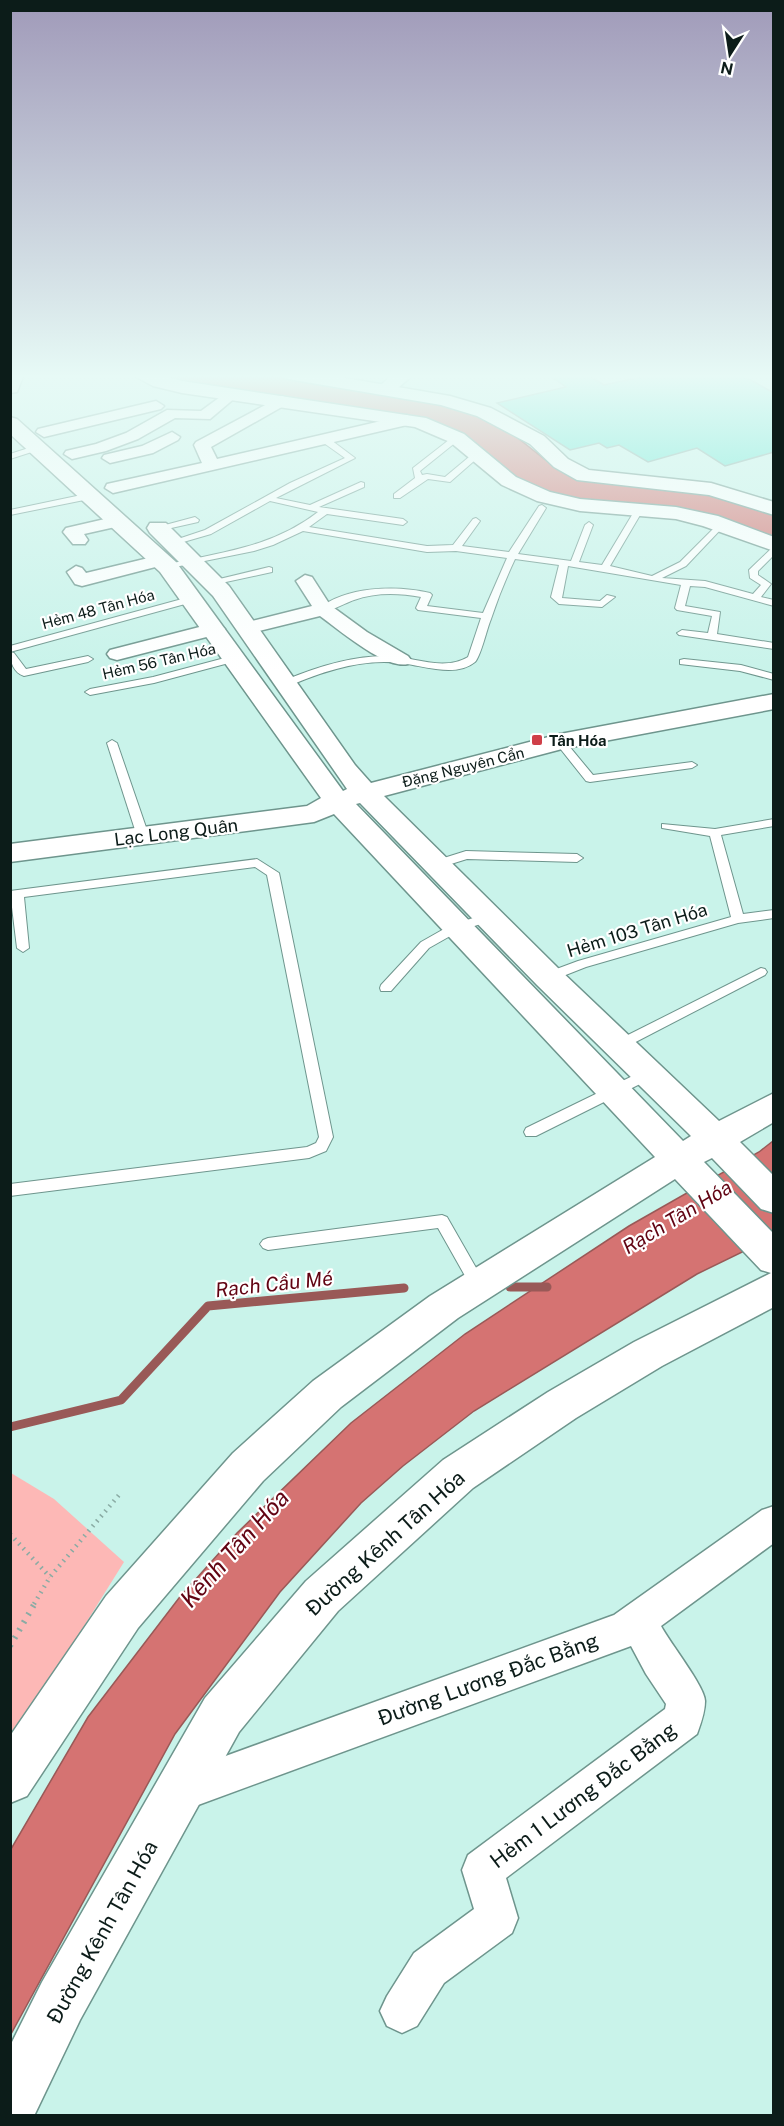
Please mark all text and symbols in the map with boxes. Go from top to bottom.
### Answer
north arrow [700,24,760,84]
text: N [719,58,735,79]
street label: Hẻm 48 Tân Hóa [40,586,156,632]
street label: Hẻm 56 Tân Hóa [101,640,217,682]
place label: Tân Hóa [549,732,607,749]
marker: Tân Hóa [530,733,544,747]
street label: Đặng Nguyên Cẩn [400,744,526,790]
street label: Lạc Long Quân [113,814,239,850]
street label: Hẻm 103 Tân Hóa [564,899,710,961]
water label: Rạch Tân Hóa [618,1175,736,1259]
water label: Rạch Cầu Mé [214,1266,334,1302]
street label: Đường Kênh Tân Hóa [300,1465,470,1621]
water label: Kênh Tân Hóa [174,1483,294,1613]
street label: Đường Lương Đắc Bằng [374,1627,602,1731]
street label: Hẻm 1 Lương Đắc Bằng [485,1717,681,1873]
street label: Đường Kênh Tân Hóa [41,1836,163,2028]

